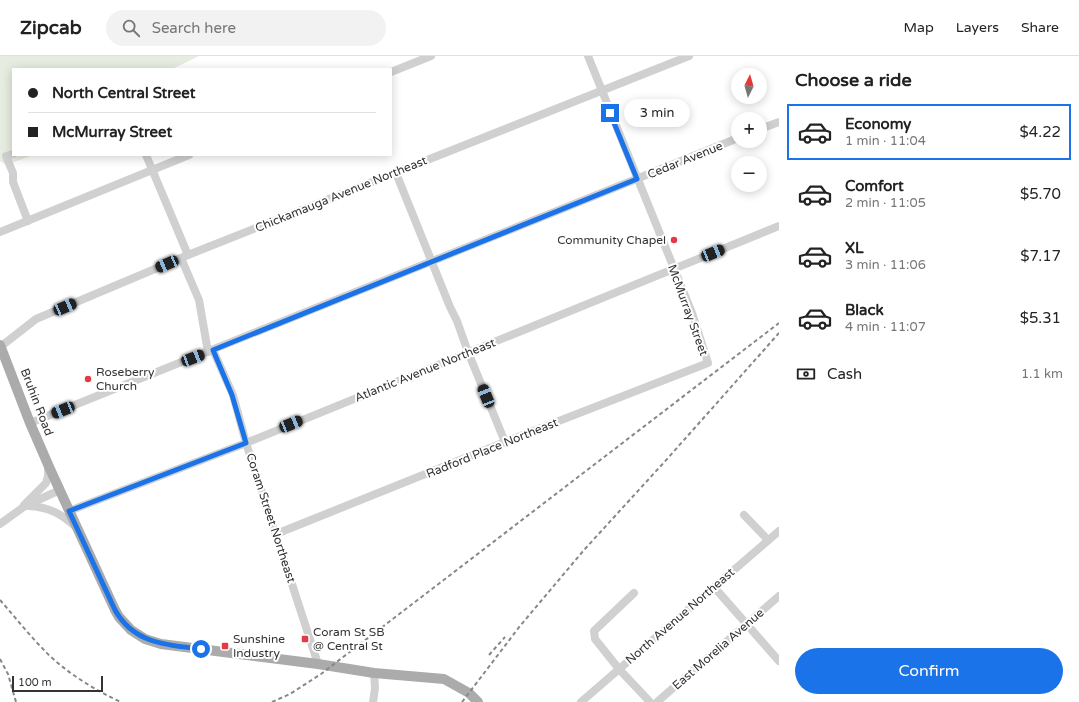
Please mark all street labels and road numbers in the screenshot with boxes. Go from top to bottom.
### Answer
street label: Cedar Avenue [645,138,725,181]
street label: Chickamauga Avenue Northeast [253,153,429,235]
street label: McMurray Street [665,262,711,358]
street label: Atlantic Avenue Northeast [353,335,498,405]
street label: Bruhin Road [18,366,56,438]
street label: Radford Place Northeast [424,415,560,481]
street label: Coram Street Northeast [243,451,299,585]
street label: North Avenue Northeast [623,565,738,667]
street label: East Morelia Avenue [669,605,767,692]

